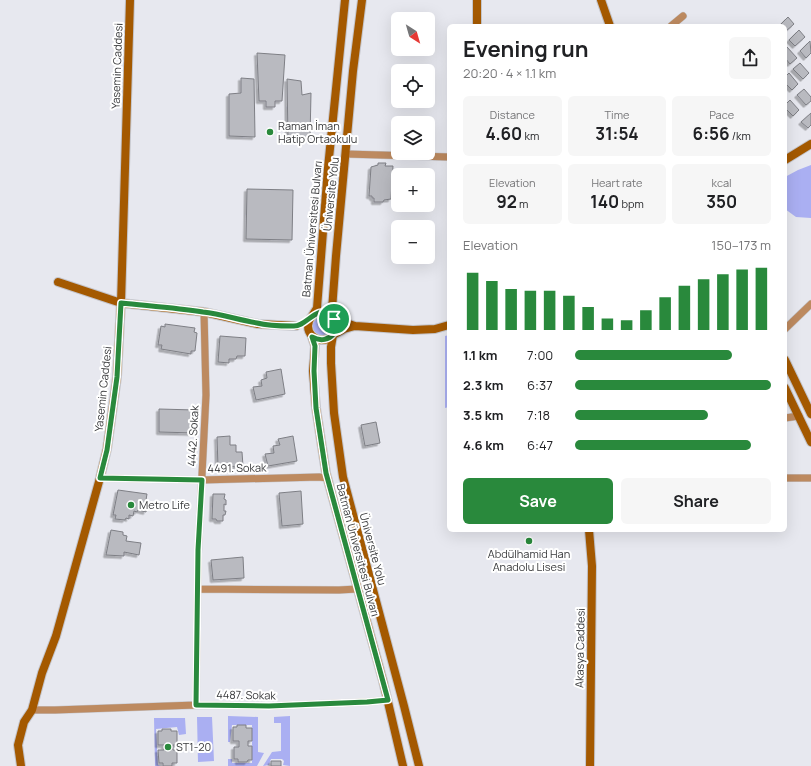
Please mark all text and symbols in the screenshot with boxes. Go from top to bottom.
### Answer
north arrow [391,12,435,56]
map controls [391,12,435,264]
street label: Yasemin Caddesi [108,23,125,109]
text: Evening run [463,34,588,64]
button: share [729,37,771,79]
button: locate [391,64,435,108]
text: 20:20 · 4 × 1.1 km [463,64,556,82]
text: Distance [490,107,535,122]
text: Time [605,107,629,122]
text: Pace [709,107,734,122]
button: layers [391,116,435,160]
place label: Raman İman Hatip Ortaokulu [278,118,357,146]
text: 4.60 [485,122,522,145]
text: 31:54 [595,122,639,145]
text: 6:56 [693,122,729,145]
marker: Raman İman Hatip Ortaokulu [265,127,275,137]
text: km [522,128,539,143]
text: /km [729,128,751,143]
street label: Üniversite Yolu [319,156,342,232]
street label: Batman Üniversitesi Bulvarı [298,160,325,298]
button: + [391,168,435,212]
text: Elevation [489,175,536,190]
text: Heart rate [591,175,643,190]
text: kcal [712,175,732,190]
text: 92 [496,190,517,213]
text: 140 [590,190,619,213]
text: 350 [706,190,737,213]
text: m [517,196,528,211]
text: bpm [619,196,644,211]
button: − [391,220,435,264]
text: Elevation [463,236,518,254]
text: 150–173 m [711,236,771,254]
pin [317,302,351,336]
icon: arrive [323,308,345,330]
street label: Yasemin Caddesi [91,345,114,432]
text: 1.1 km [463,346,498,364]
text: 7:00 [527,346,553,364]
text: 2.3 km [463,376,504,394]
text: 6:37 [527,376,553,394]
street label: 4442. Sokak [183,404,202,467]
text: 3.5 km [463,406,503,424]
text: 7:18 [527,406,550,424]
text: 4.6 km [463,436,504,454]
text: 6:47 [527,436,553,454]
street label: 4491. Sokak [207,459,267,476]
button: Save [463,478,613,524]
button: Share [621,478,771,524]
street label: Batman Üniversitesi Bulvarı [334,482,383,618]
place label: Metro Life [139,497,191,512]
marker: Metro Life [126,500,136,510]
street label: Üniversite Yolu [357,511,390,587]
marker: Abdülhamid Han Anadolu Lisesi [524,536,534,546]
place label: Abdülhamid Han Anadolu Lisesi [488,546,570,574]
street label: Akasya Caddesi [571,608,588,688]
street label: 4487. Sokak [216,686,276,703]
place label: ST1-20 [176,739,211,754]
marker: ST1-20 [163,742,173,752]

